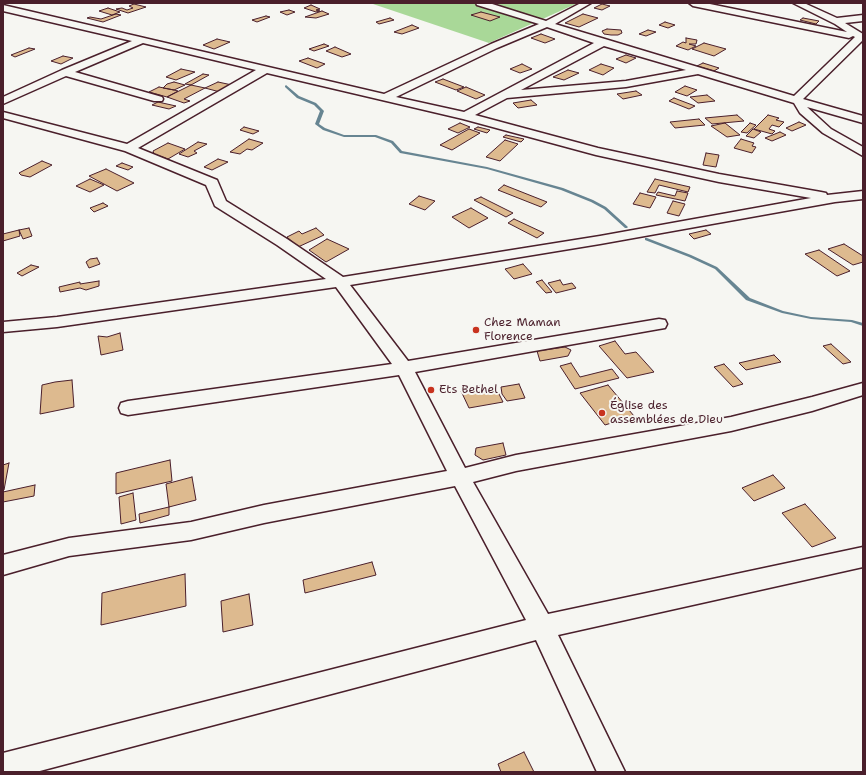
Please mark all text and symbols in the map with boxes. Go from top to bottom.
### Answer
place label: Chez Maman Florence [484,316,561,344]
marker: Chez Maman Florence [471,325,481,335]
place label: Ets Bethel [439,383,498,397]
marker: Ets Bethel [426,385,436,395]
place label: Église des assemblées de Dieu [610,399,723,427]
marker: Église des assemblées de Dieu [597,408,607,418]

